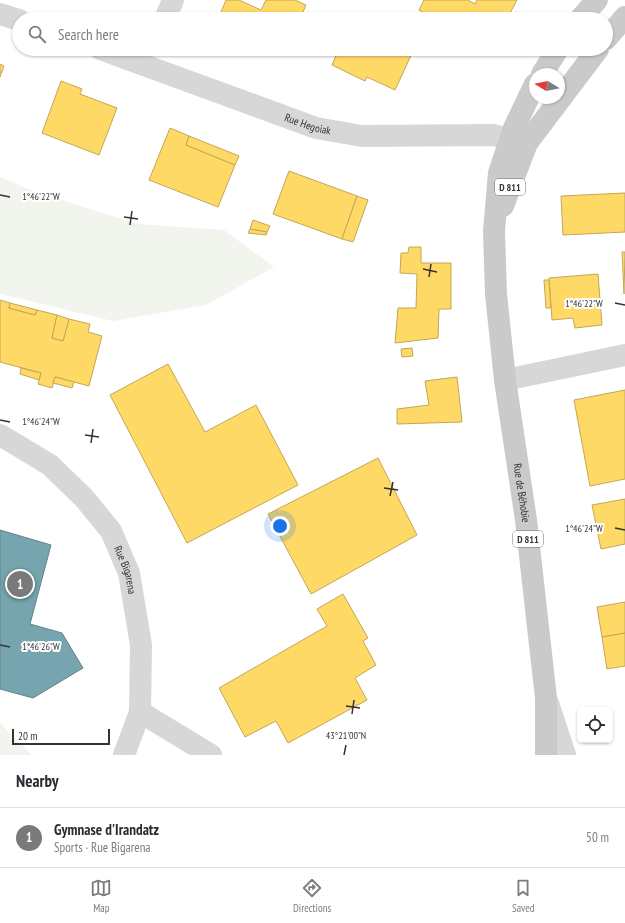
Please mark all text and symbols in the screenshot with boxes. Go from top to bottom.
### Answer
search box [12,12,613,56]
icon: search [26,23,48,45]
text: Search here [58,25,119,44]
north arrow [529,68,565,104]
street label: Rue Hegoiak [283,110,333,138]
road number: D 811 [495,179,525,195]
text: 1°46'22"W [22,190,60,203]
text: 1°46'22"W [565,297,603,310]
text: 1°46'24"W [22,415,60,428]
street label: Rue de Béhobie [511,462,533,524]
your location [270,516,290,536]
text: 1°46'24"W [565,522,603,535]
road number: D 811 [513,531,543,547]
street label: Rue Bigarena [111,543,139,595]
pin: 1 [7,569,33,599]
text: 1°46'26"W [22,640,60,653]
map controls [577,707,613,743]
button: locate [577,707,613,743]
scale bar [12,727,110,746]
text: 20 m [18,729,37,743]
text: 43°21'00"N [326,729,366,742]
text: Nearby [16,770,59,792]
text: Gymnase d'Irandatz [54,820,159,839]
text: 1 [26,829,32,846]
text: 50 m [586,829,609,846]
text: Sports · Rue Bigarena [54,839,151,856]
tab: Map [90,877,112,915]
tab: Directions [293,877,331,915]
tab: Saved [512,877,535,915]

